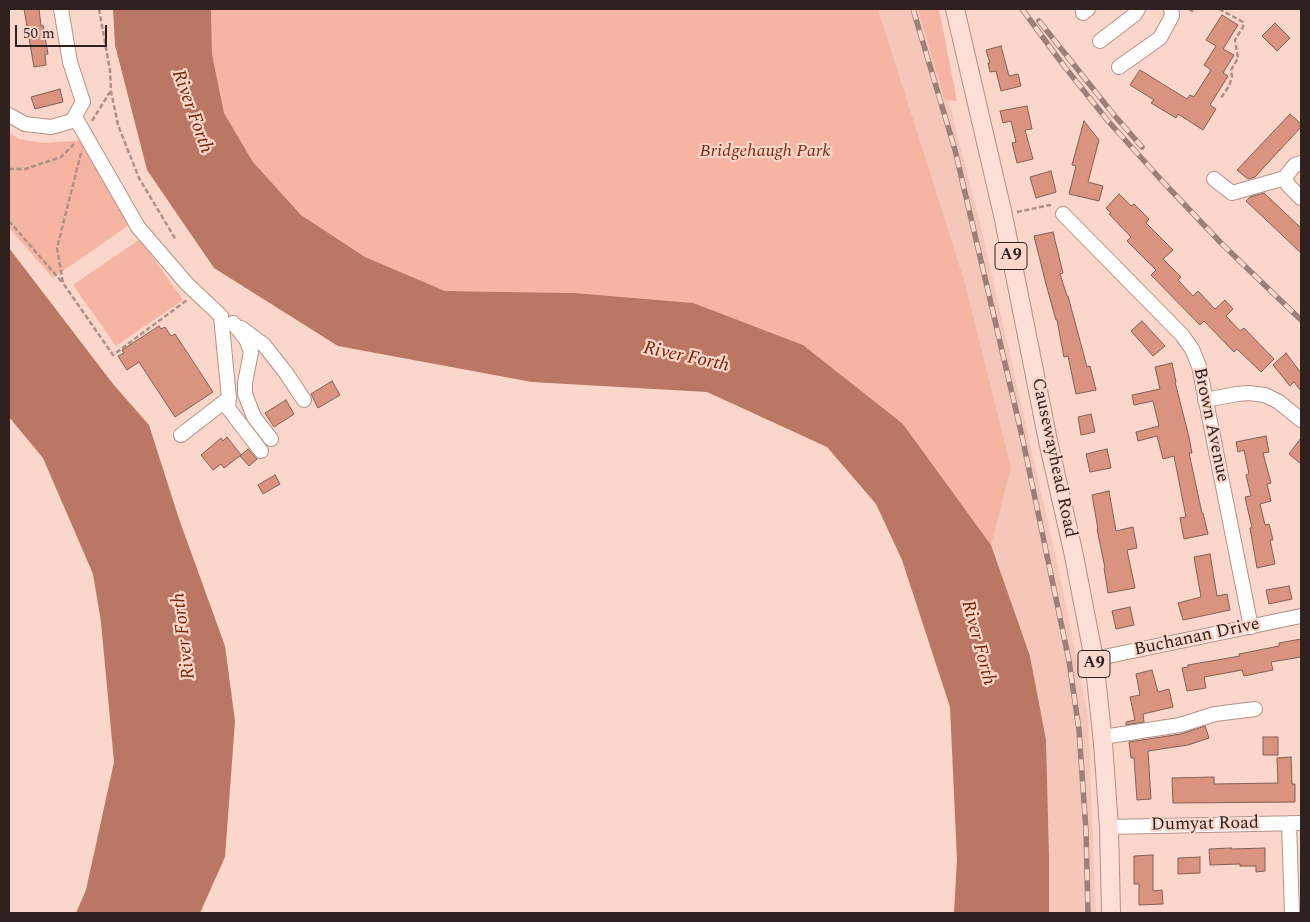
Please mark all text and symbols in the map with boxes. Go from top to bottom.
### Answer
scale bar [18,15,110,47]
text: 50 m [23,22,55,45]
water label: River Forth [165,67,217,157]
park label: Bridgehaugh Park [699,141,831,163]
road number: A9 [995,242,1027,270]
water label: River Forth [641,338,731,378]
street label: Brown Avenue [1187,366,1233,484]
street label: Causewayhead Road [1026,376,1080,540]
water label: River Forth [168,591,202,681]
water label: River Forth [955,598,999,688]
street label: Buchanan Drive [1132,614,1262,662]
road number: A9 [1078,651,1110,678]
street label: Dumyat Road [1151,813,1259,837]

